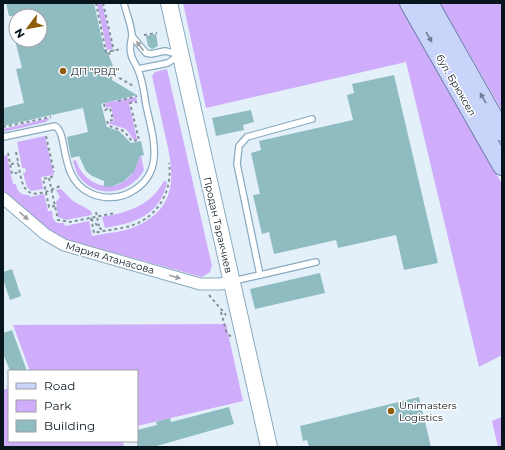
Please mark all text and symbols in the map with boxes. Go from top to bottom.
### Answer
north arrow [8,8,48,48]
text: N [11,26,28,41]
one-way arrow [425,31,432,43]
one-way arrow [136,41,145,52]
street label: бул. Брюксел [433,52,479,118]
place label: ДП "РВД" [71,65,120,78]
marker: ДП "РВД" [58,66,68,76]
one-way arrow [479,92,486,104]
street label: Продан Таракчиев [201,176,235,274]
one-way arrow [19,212,29,221]
street label: Мария Атанасова [64,239,156,277]
one-way arrow [169,274,181,280]
legend [8,370,138,442]
text: Road [44,378,75,393]
text: Park [44,398,72,413]
place label: Unimasters Logistics [399,399,457,424]
marker: Unimasters Logistics [386,406,396,416]
text: Building [44,418,95,433]

